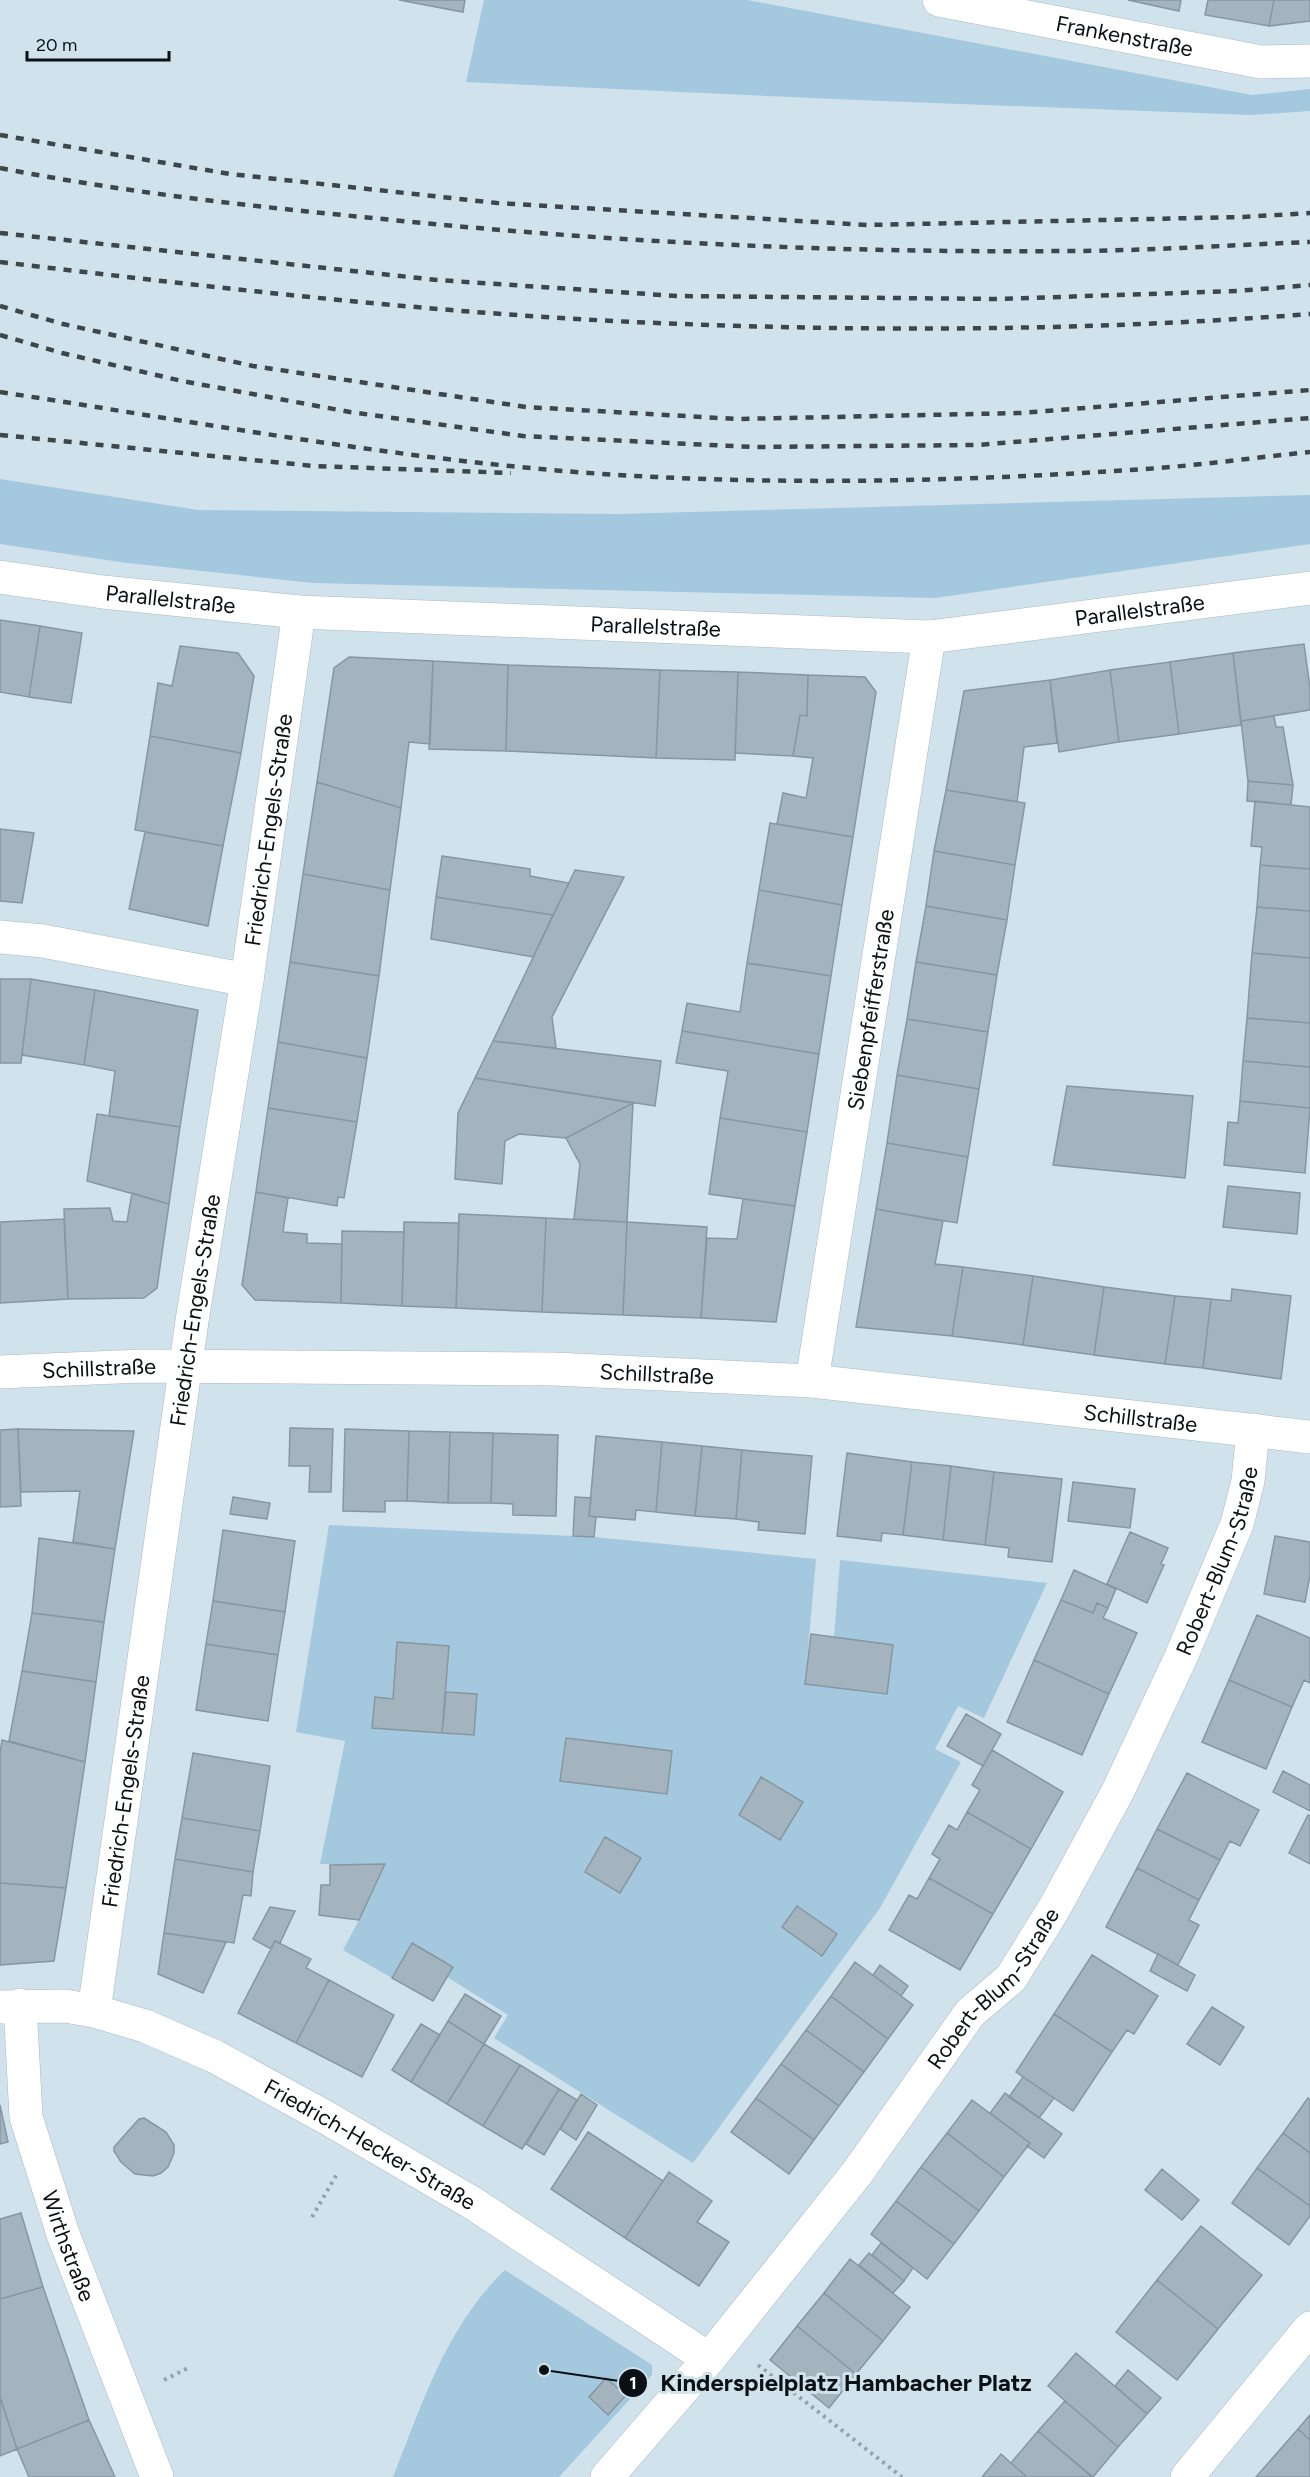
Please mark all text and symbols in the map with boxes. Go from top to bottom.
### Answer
street label: Frankenstraße [1054,10,1195,63]
scale bar [27,24,170,62]
text: 20 m [36,34,77,56]
street label: Parallelstraße [104,579,237,619]
street label: Parallelstraße [1073,589,1206,632]
street label: Parallelstraße [590,611,721,643]
street label: Friedrich-Engels-Straße [239,712,298,948]
street label: Siebenpfeifferstraße [842,907,900,1112]
street label: Friedrich-Engels-Straße [164,1192,226,1428]
street label: Schillstraße [41,1353,156,1384]
street label: Schillstraße [599,1358,714,1390]
street label: Schillstraße [1082,1399,1199,1438]
street label: Robert-Blum-Straße [1170,1466,1263,1660]
street label: Friedrich-Engels-Straße [96,1673,156,1909]
street label: Robert-Blum-Straße [922,1903,1065,2075]
street label: Friedrich-Hecker-Straße [259,2073,480,2216]
street label: Wirthstraße [36,2187,101,2305]
callout: Kinderspielplatz Hambacher Platz [618,2362,1044,2404]
text: Kinderspielplatz Hambacher Platz [660,2368,1032,2397]
text: 1 [629,2372,637,2394]

